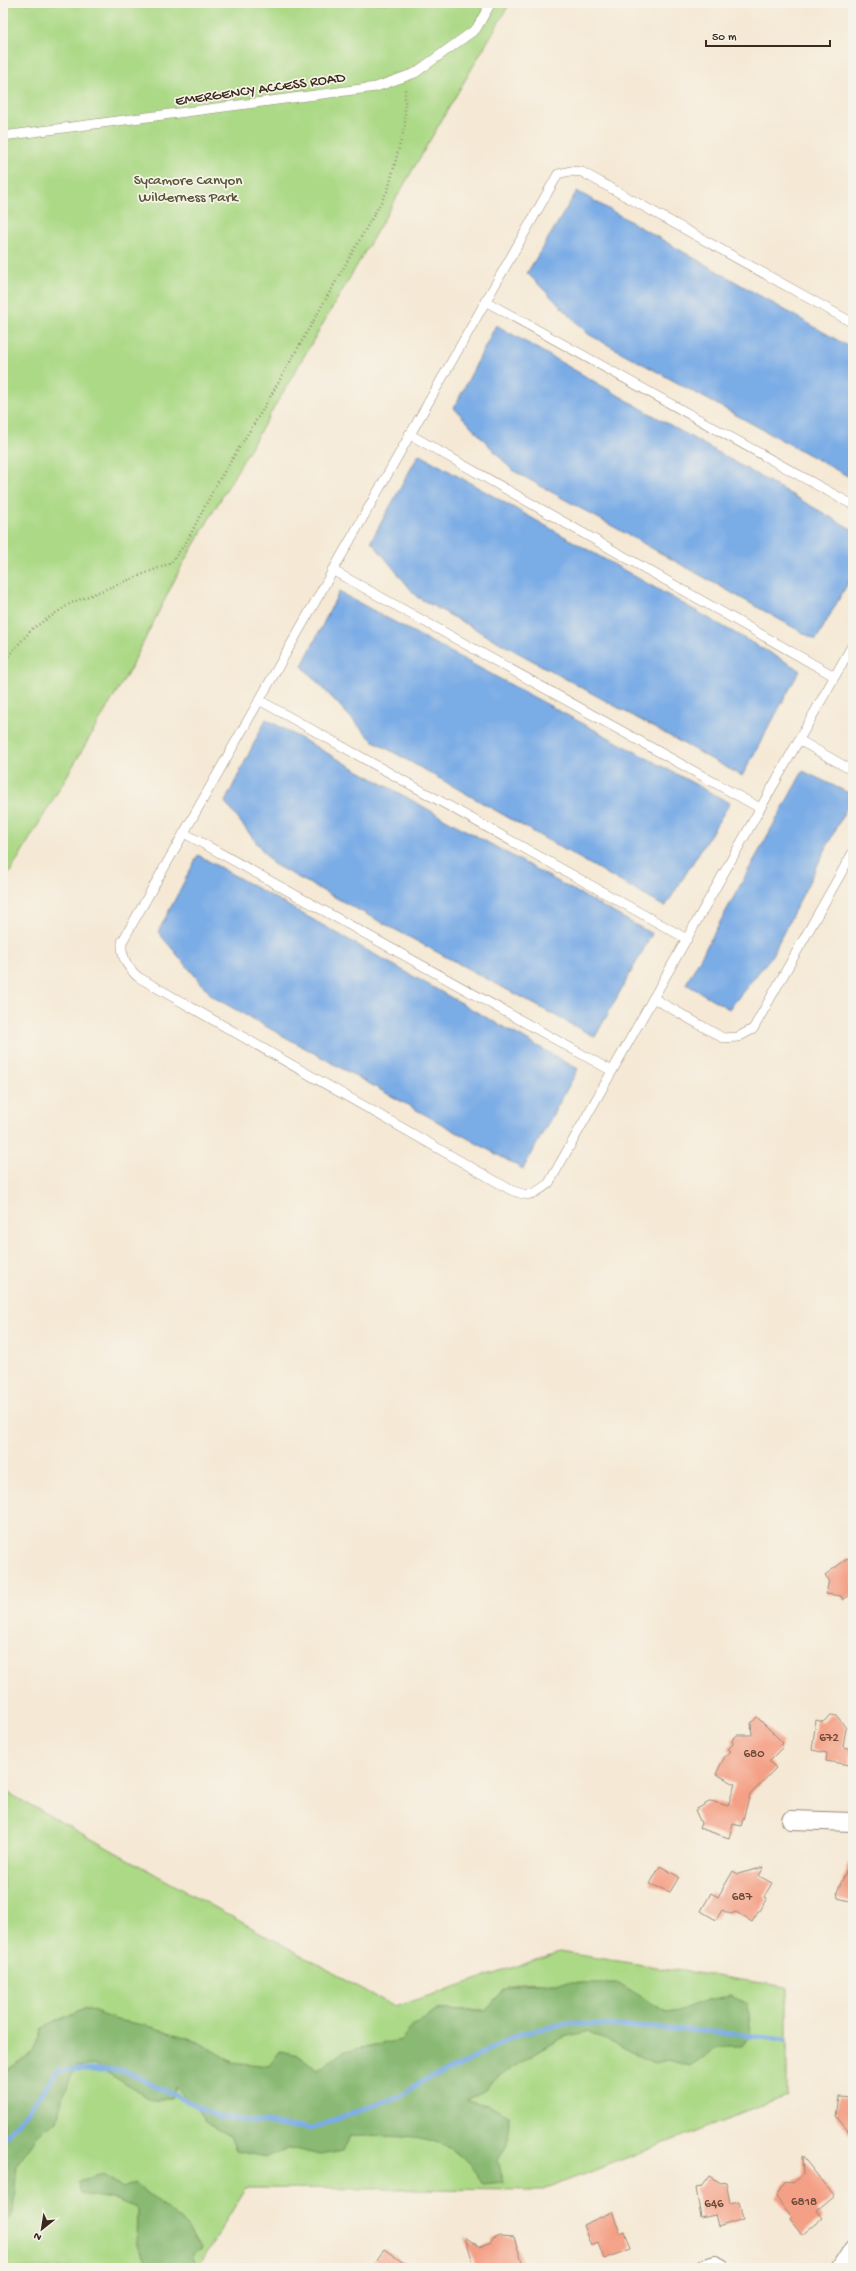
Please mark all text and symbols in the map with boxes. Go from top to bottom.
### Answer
scale bar [706,22,830,48]
text: 50 m [712,31,737,45]
street label: EMERGENCY ACCESS ROAD [174,69,347,111]
park label: Sycamore Canyon Wilderness Park [134,172,242,207]
house number: 672 [819,1731,839,1746]
house number: 680 [743,1747,765,1762]
house number: 687 [732,1890,753,1905]
house number: 6818 [791,2195,817,2210]
house number: 646 [704,2197,724,2212]
north arrow [22,2209,62,2249]
text: N [32,2229,44,2243]

